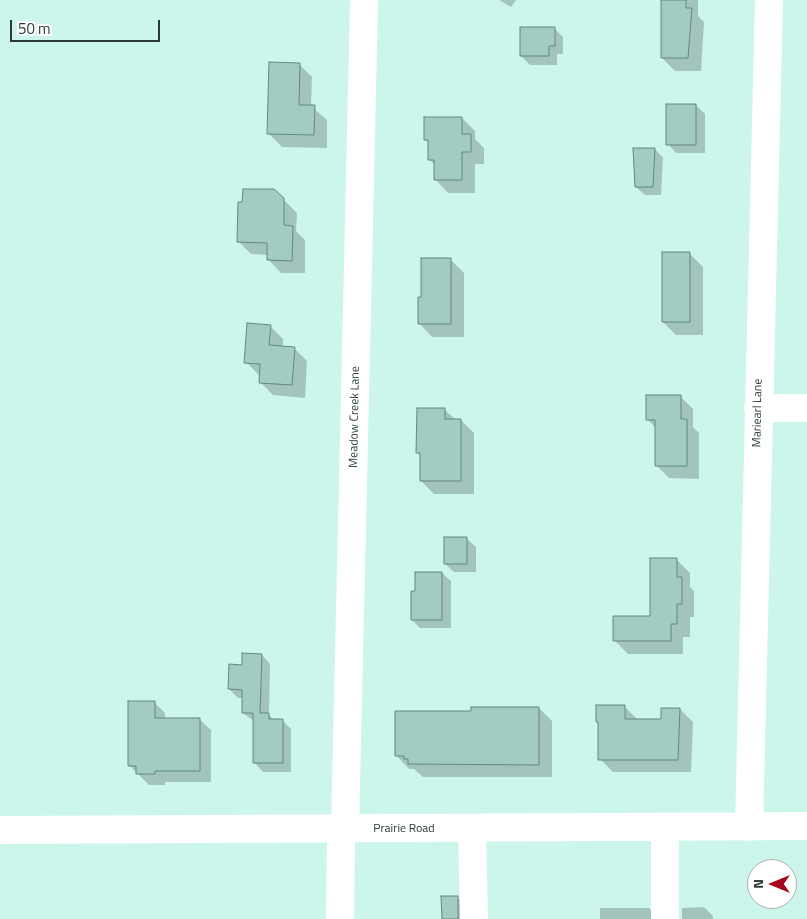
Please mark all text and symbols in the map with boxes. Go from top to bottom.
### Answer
scale bar [12,10,162,42]
text: 50 m [18,17,51,40]
street label: Meadow Creek Lane [347,366,363,468]
street label: Mariearl Lane [750,378,766,448]
street label: Prairie Road [373,822,435,836]
north arrow [747,859,797,909]
text: N [747,879,768,889]

